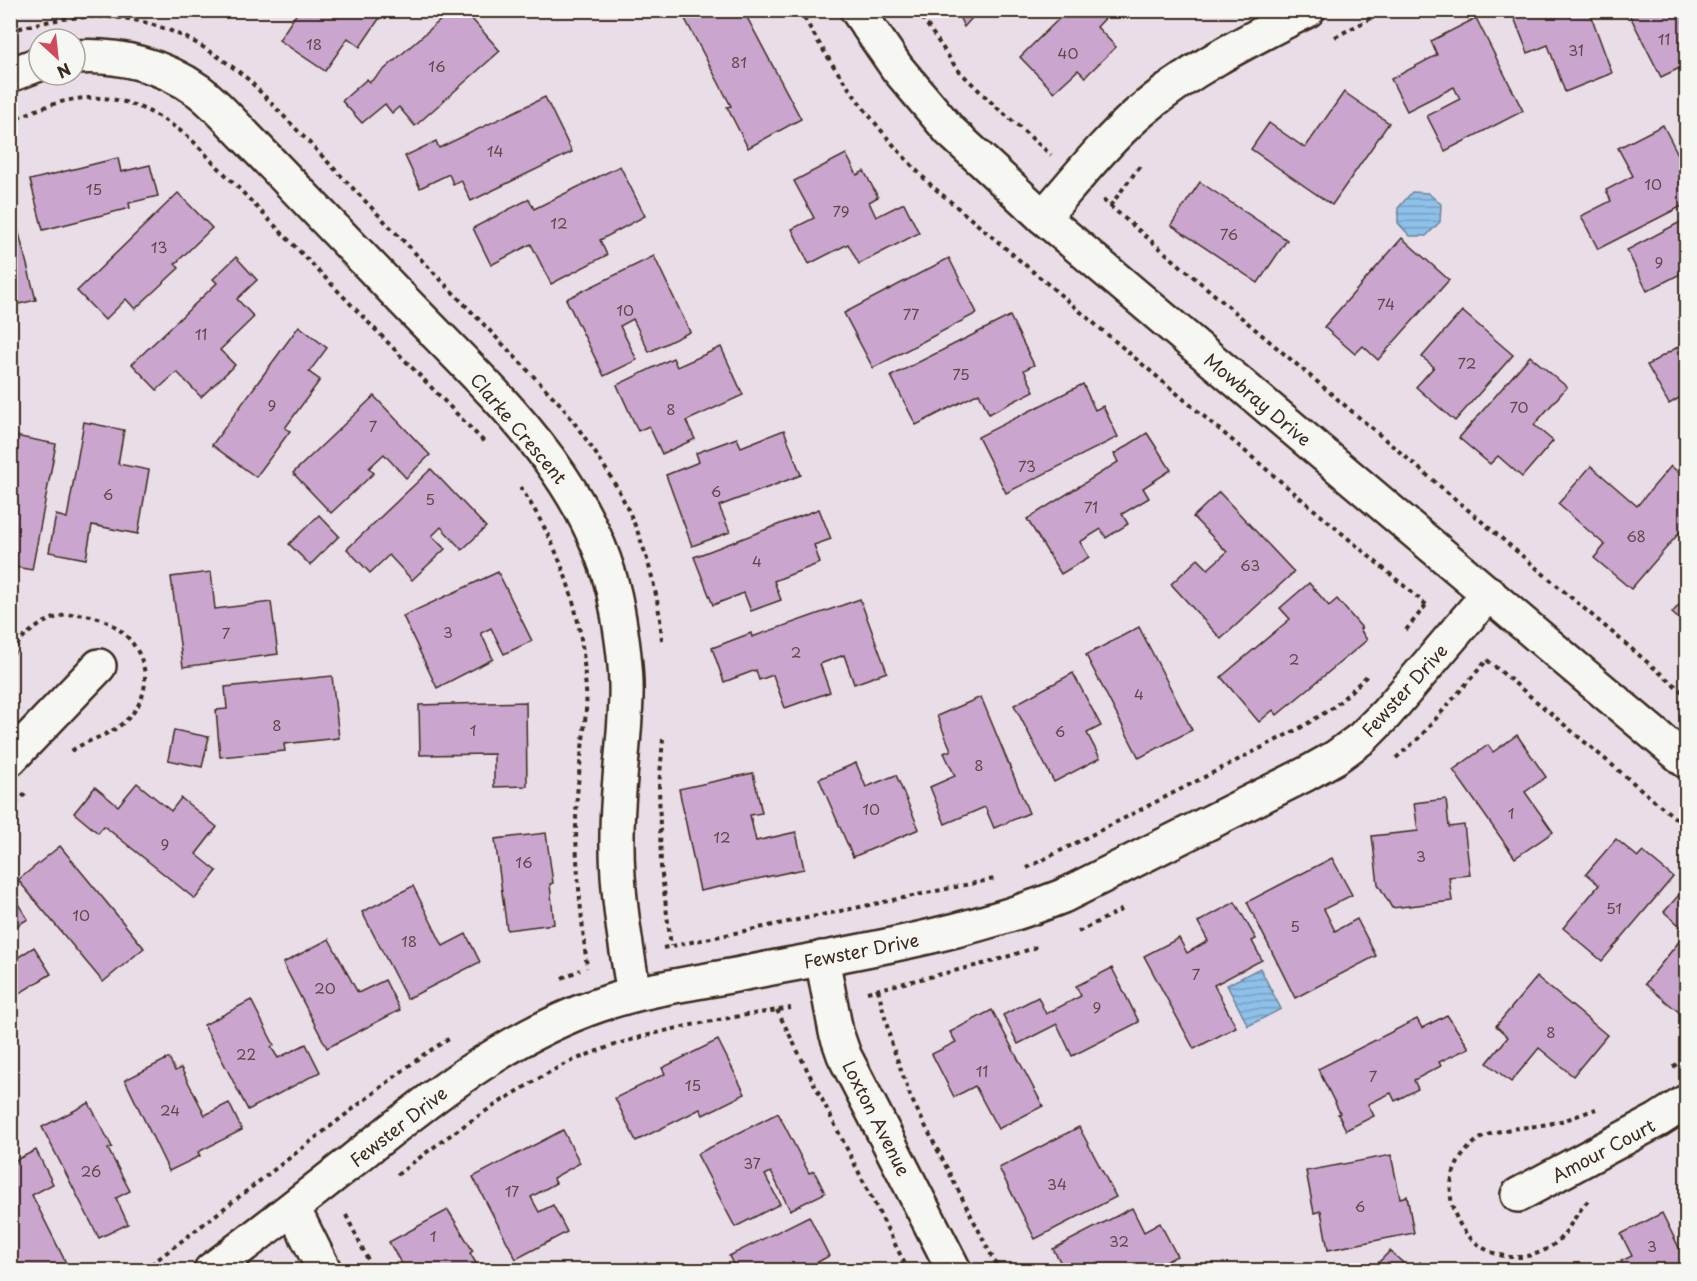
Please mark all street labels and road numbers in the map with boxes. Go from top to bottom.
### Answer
street label: Mowbray Drive [1199,346,1317,452]
street label: Clarke Crescent [464,366,574,490]
street label: Fewster Drive [1355,637,1453,743]
street label: Fewster Drive [801,926,921,974]
street label: Loxton Avenue [836,1056,918,1181]
street label: Fewster Drive [344,1079,452,1173]
street label: Amour Court [1546,1111,1660,1189]

